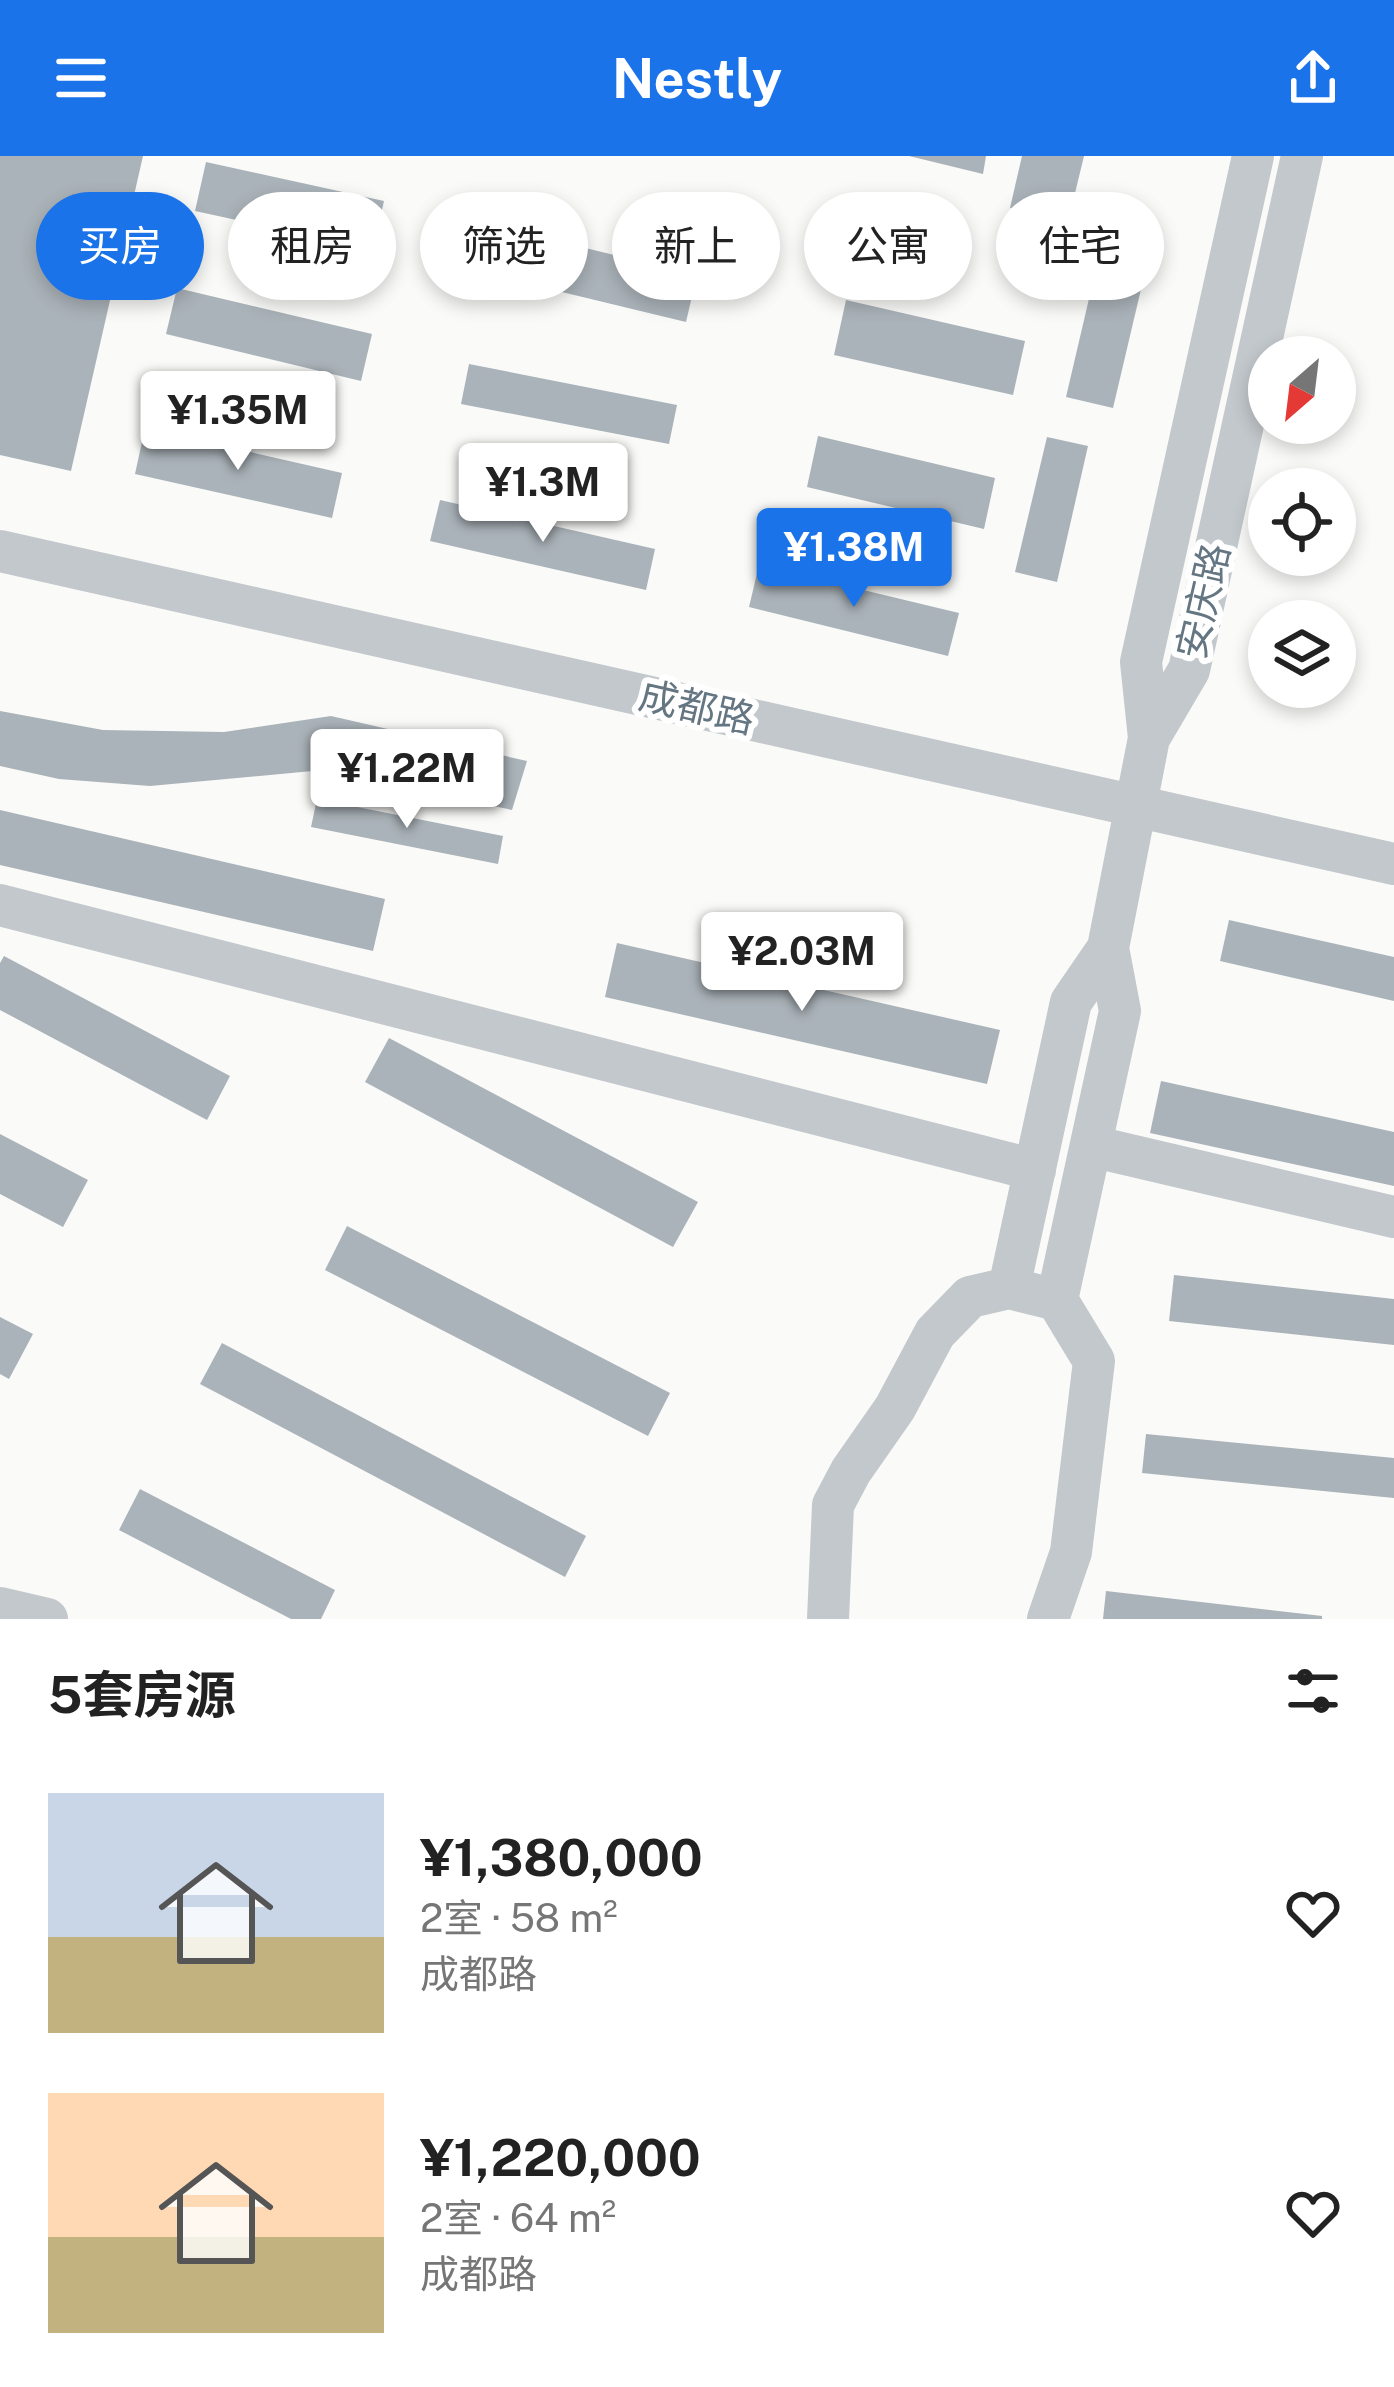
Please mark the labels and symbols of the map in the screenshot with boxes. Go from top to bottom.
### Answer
north arrow [1248,336,1356,444]
pin: ¥1.35M [140,371,336,473]
pin: ¥1.3M [459,443,627,545]
pin: ¥1.38M [756,508,952,610]
street label: 安庆路 [1167,539,1239,663]
street label: 成都路 [635,671,759,743]
pin: ¥1.22M [309,729,505,831]
pin: ¥2.03M [704,912,900,1014]

